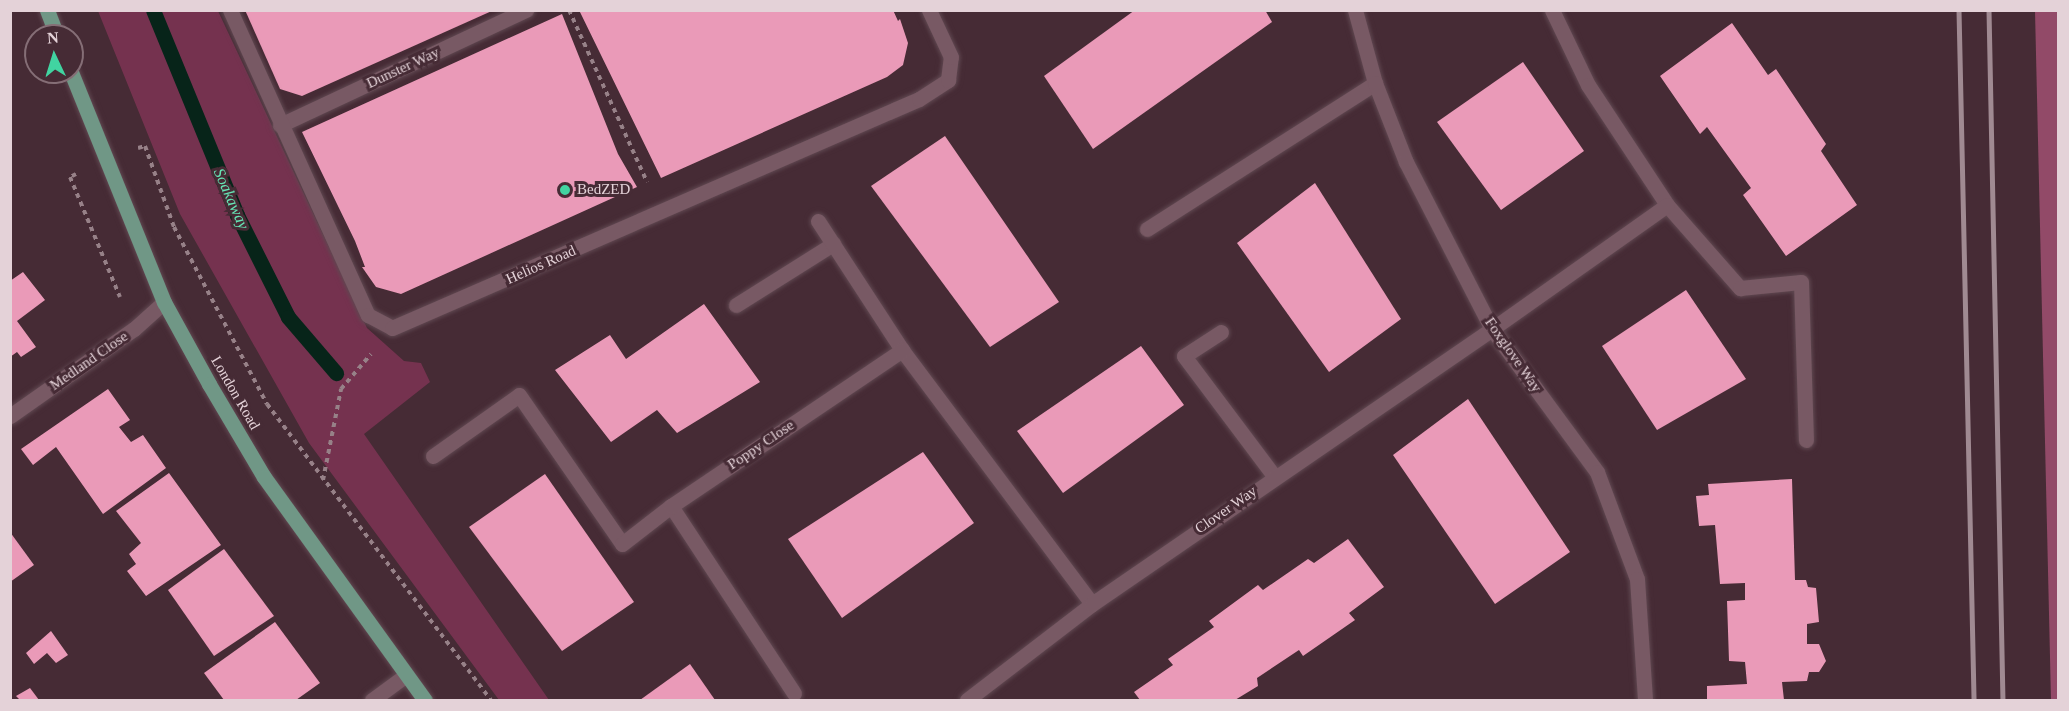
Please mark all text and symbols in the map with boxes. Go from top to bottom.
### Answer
north arrow [24,24,84,84]
text: N [46,29,59,46]
street label: Dunster Way [364,43,442,93]
water label: Soakaway [209,165,253,233]
place label: BedZED [577,181,630,199]
marker: BedZED [558,183,572,197]
street label: Helios Road [503,242,579,288]
street label: Foxglove Way [1481,314,1545,396]
street label: Medland Close [46,327,132,395]
street label: London Road [207,353,263,433]
street label: Poppy Close [724,416,798,474]
street label: Clover Way [1191,482,1261,538]

